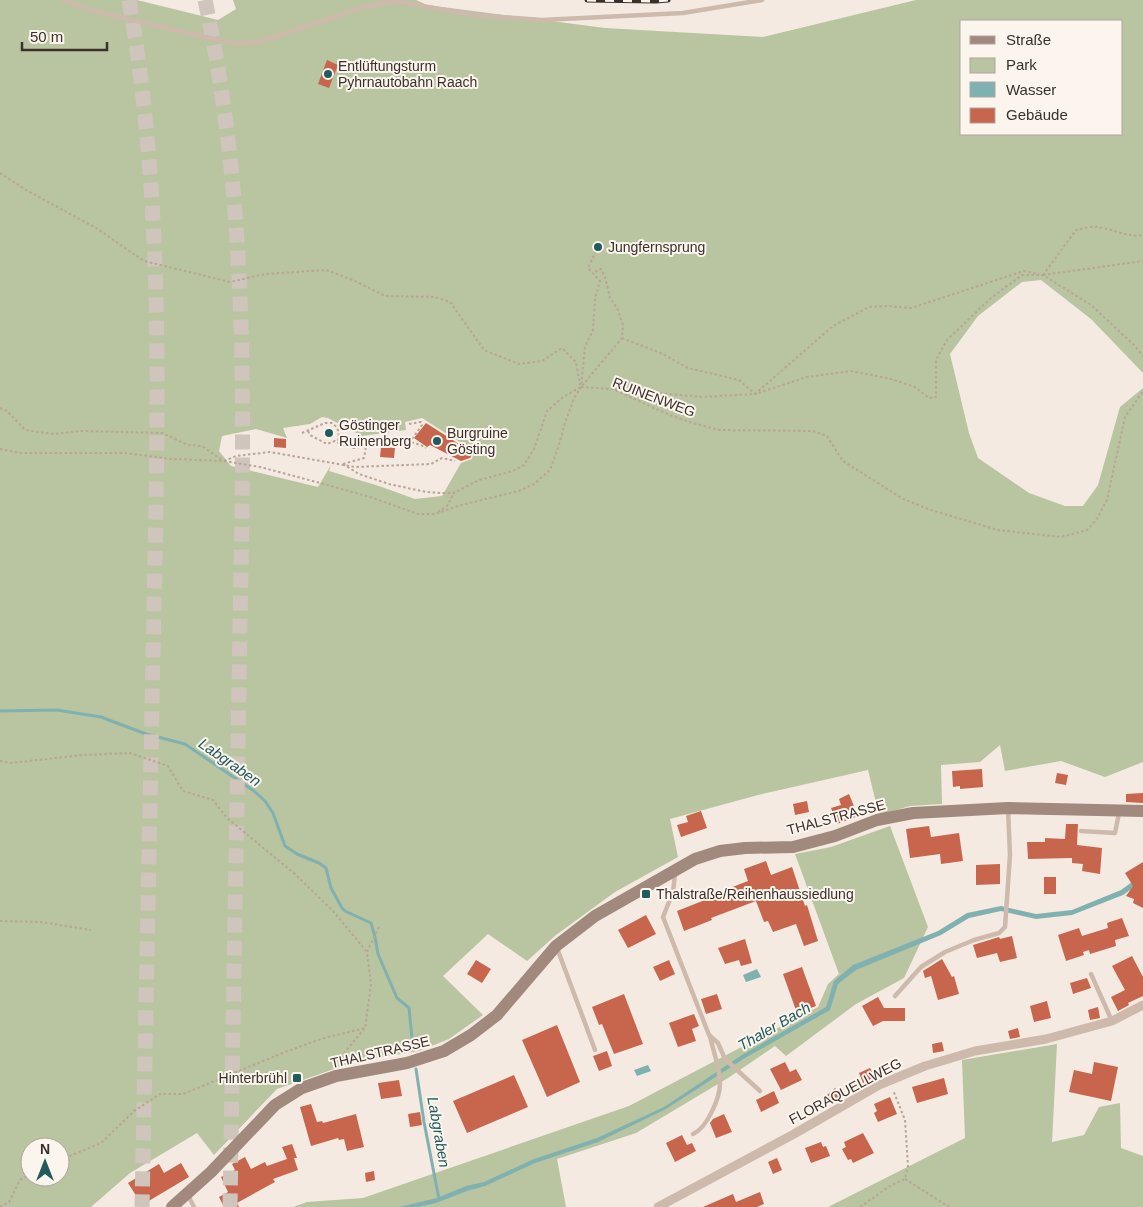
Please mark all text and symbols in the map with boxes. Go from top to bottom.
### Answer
scale bar [22,20,108,52]
legend [960,20,1123,135]
text: 50 m [30,28,63,45]
text: Straße [1006,31,1051,48]
text: Park [1006,56,1037,73]
place label: Entlüftungsturm Pyhrnautobahn Raach [338,58,477,90]
marker: Entlüftungsturm Pyhrnautobahn Raach [322,68,334,80]
text: Wasser [1006,81,1056,98]
text: Gebäude [1006,106,1068,123]
place label: Jungfernsprung [608,239,705,255]
marker: Jungfernsprung [592,241,604,253]
street label: RUINENWEG [610,374,698,420]
place label: Göstinger Ruinenberg [339,417,411,449]
place label: Burgruine Gösting [447,425,508,457]
marker: Göstinger Ruinenberg [323,427,335,439]
marker: Burgruine Gösting [431,435,443,447]
water label: Labgraben [196,734,264,790]
street label: THALSTRASSE [785,796,887,838]
place label: Thalstraße/Reihenhaussiedlung [656,886,854,902]
marker: Thalstraße/Reihenhaussiedlung [640,888,652,900]
water label: Thaler Bach [735,998,813,1054]
street label: THALSTRASSE [329,1033,431,1071]
street label: FLORAQUELLWEG [786,1055,904,1127]
place label: Hinterbrühl [219,1070,287,1086]
marker: Hinterbrühl [291,1072,303,1084]
water label: Labgraben [424,1095,454,1169]
north arrow [20,1137,70,1187]
text: N [40,1141,50,1157]

